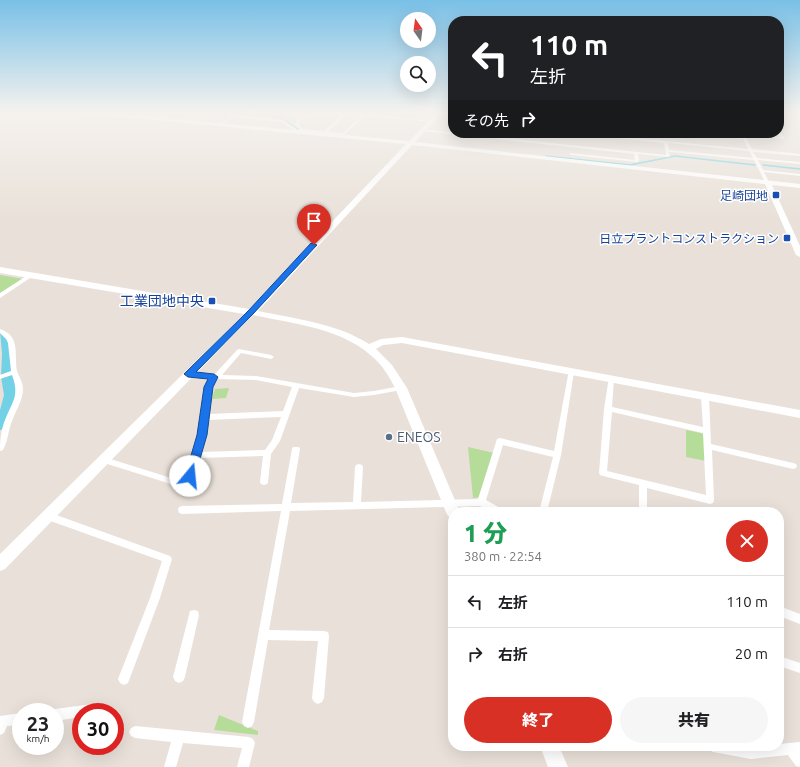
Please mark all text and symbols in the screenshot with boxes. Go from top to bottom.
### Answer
north arrow [400,12,436,48]
map controls [400,12,436,92]
text: 110 m [530,29,608,60]
icon: left [464,32,516,84]
button: search [400,56,436,92]
text: 左折 [530,66,566,86]
icon: right [517,108,539,130]
text: その先 [464,112,509,129]
place label: 足崎団地 [720,189,768,202]
marker: 足崎団地 [771,190,781,200]
pin [297,204,331,245]
icon: arrive [303,210,325,232]
place label: 日立プラントコンストラクション [599,232,779,245]
marker: 日立プラントコンストラクション [782,233,792,243]
place label: 工業団地中央 [120,293,204,309]
marker: 工業団地中央 [207,296,217,306]
place label: ENEOS [397,429,441,445]
marker: ENEOS [384,432,394,442]
position arrow [169,455,211,497]
text: 1 分 [464,520,507,547]
button: close [726,520,768,562]
text: 380 m · 22:54 [464,549,542,563]
icon: left [464,591,486,613]
text: 110 m [726,593,768,610]
text: 左折 [498,594,528,611]
icon: right [464,643,486,665]
text: 20 m [735,645,768,662]
text: 右折 [498,646,528,663]
button: 終了 [464,697,612,743]
button: 共有 [620,697,768,743]
speed limit sign: 30 [72,703,124,755]
text: 23 [27,712,49,735]
text: km/h [26,733,50,744]

